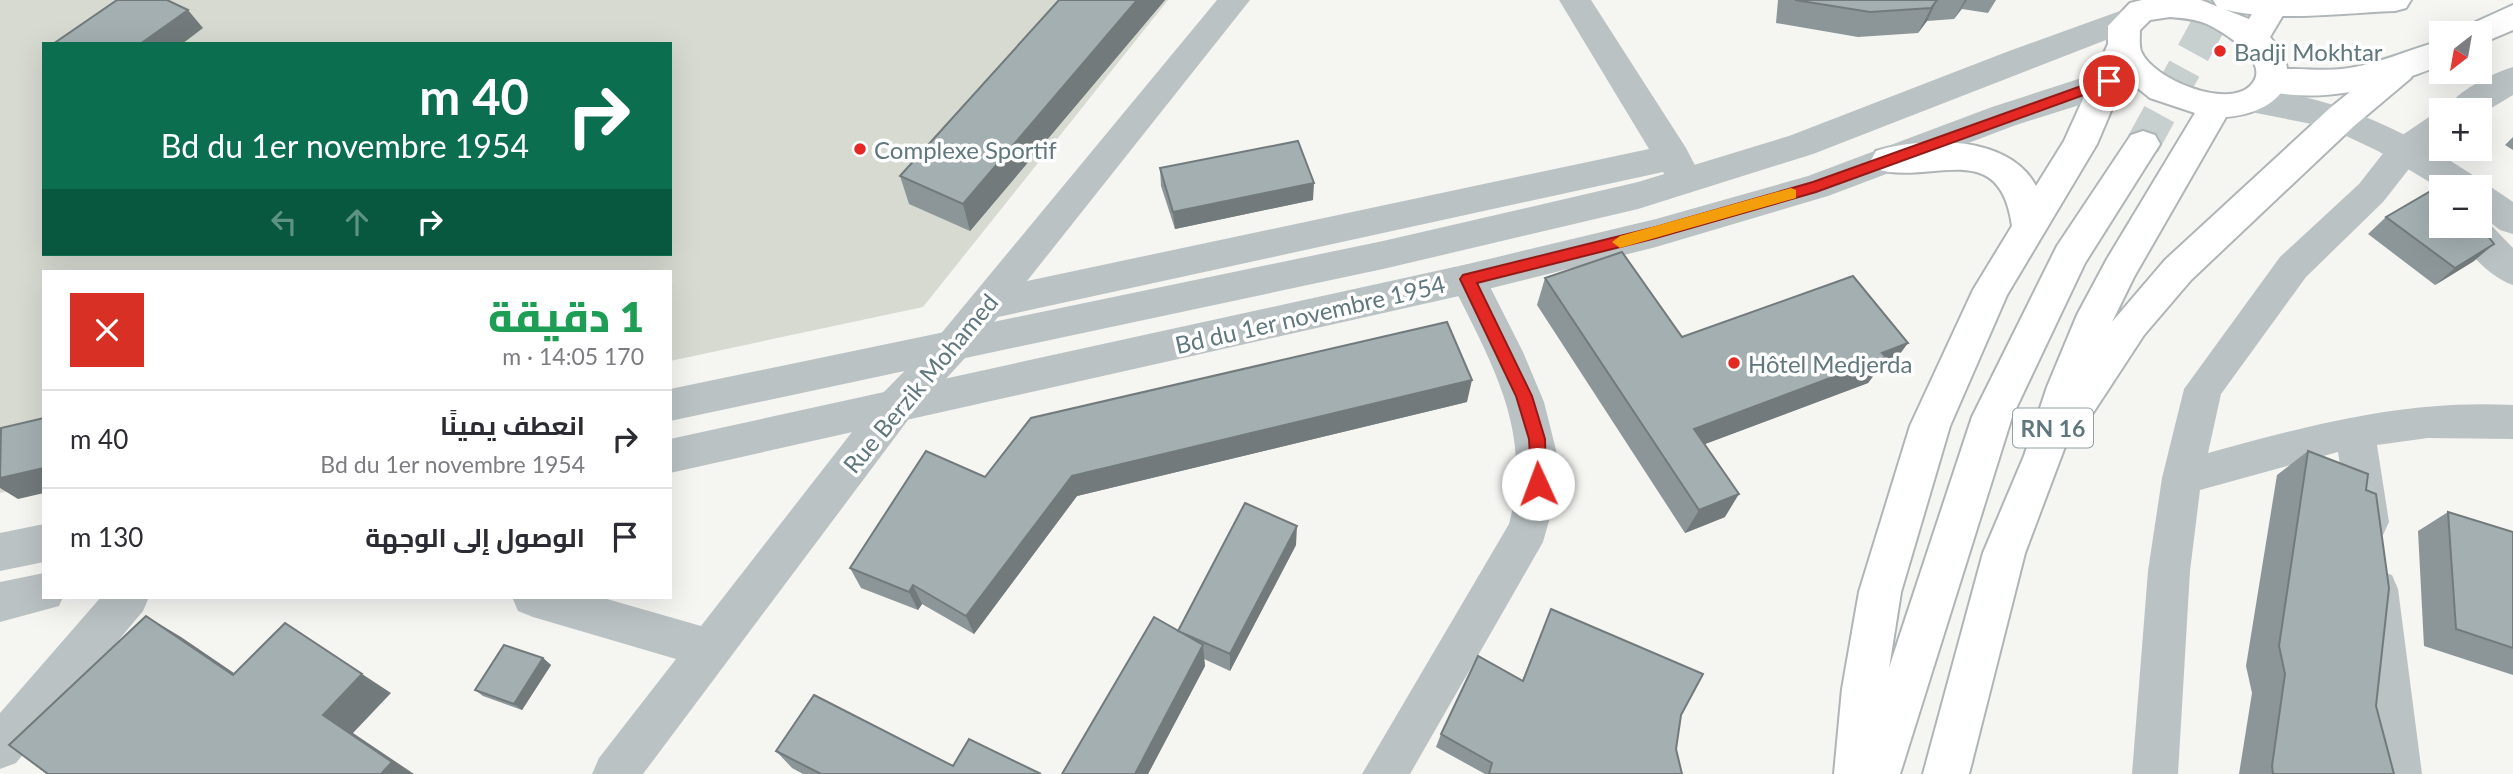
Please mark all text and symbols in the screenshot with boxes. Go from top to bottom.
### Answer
north arrow [2429,21,2492,84]
map controls [2429,21,2492,238]
place label: Badji Mokhtar [2234,37,2383,66]
marker: Badji Mokhtar [2212,43,2228,59]
pin [2079,51,2139,111]
icon: arrive [2090,62,2128,100]
text: 40 m [419,67,529,125]
icon: right [553,70,644,161]
button: + [2429,98,2492,161]
text: Bd du 1er novembre 1954 [161,126,529,165]
place label: Complexe Sportif [874,135,1057,164]
marker: Complexe Sportif [852,141,868,157]
button: − [2429,175,2492,238]
icon: left [265,203,303,241]
icon: ahead [338,203,376,241]
icon: right [411,203,449,241]
street label: Bd du 1er novembre 1954 [1172,269,1448,359]
street label: Rue Berzik Mohamed [837,287,1003,479]
text: 1 دقيقة [488,291,644,341]
button: close [70,293,144,367]
text: 170 m · 14:05 [502,342,644,370]
place label: Hôtel Medjerda [1748,349,1912,378]
marker: Hôtel Medjerda [1726,355,1742,371]
road number: RN 16 [2013,408,2093,448]
text: انعطف يمينًا [440,409,585,441]
icon: right [606,420,644,458]
text: 40 m [70,423,128,455]
position arrow [1501,447,1575,521]
text: Bd du 1er novembre 1954 [320,450,585,478]
icon: arrive [606,518,644,556]
text: 130 m [70,521,143,553]
text: الوصول إلى الوجهة [365,521,585,553]

